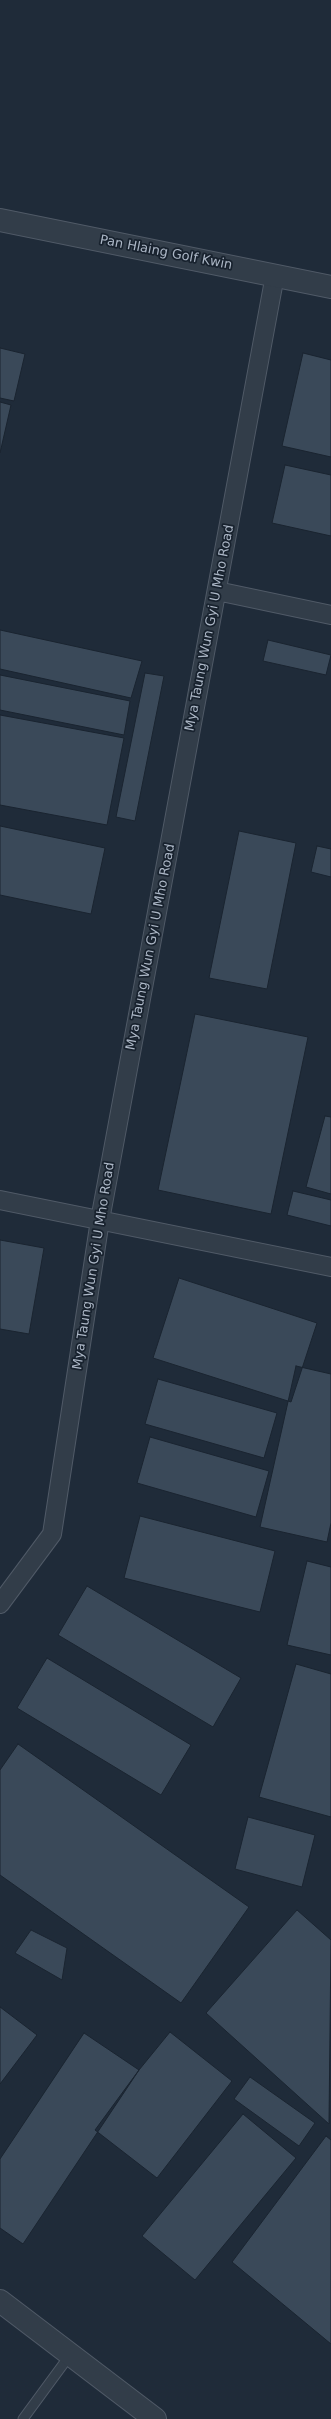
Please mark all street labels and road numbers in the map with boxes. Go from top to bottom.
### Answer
street label: Pan Hlaing Golf Kwin [98,233,234,273]
street label: Mya Taung Wun Gyi U Mho Road [182,523,238,733]
street label: Mya Taung Wun Gyi U Mho Road [123,842,179,1052]
street label: Mya Taung Wun Gyi U Mho Road [70,1161,118,1371]

